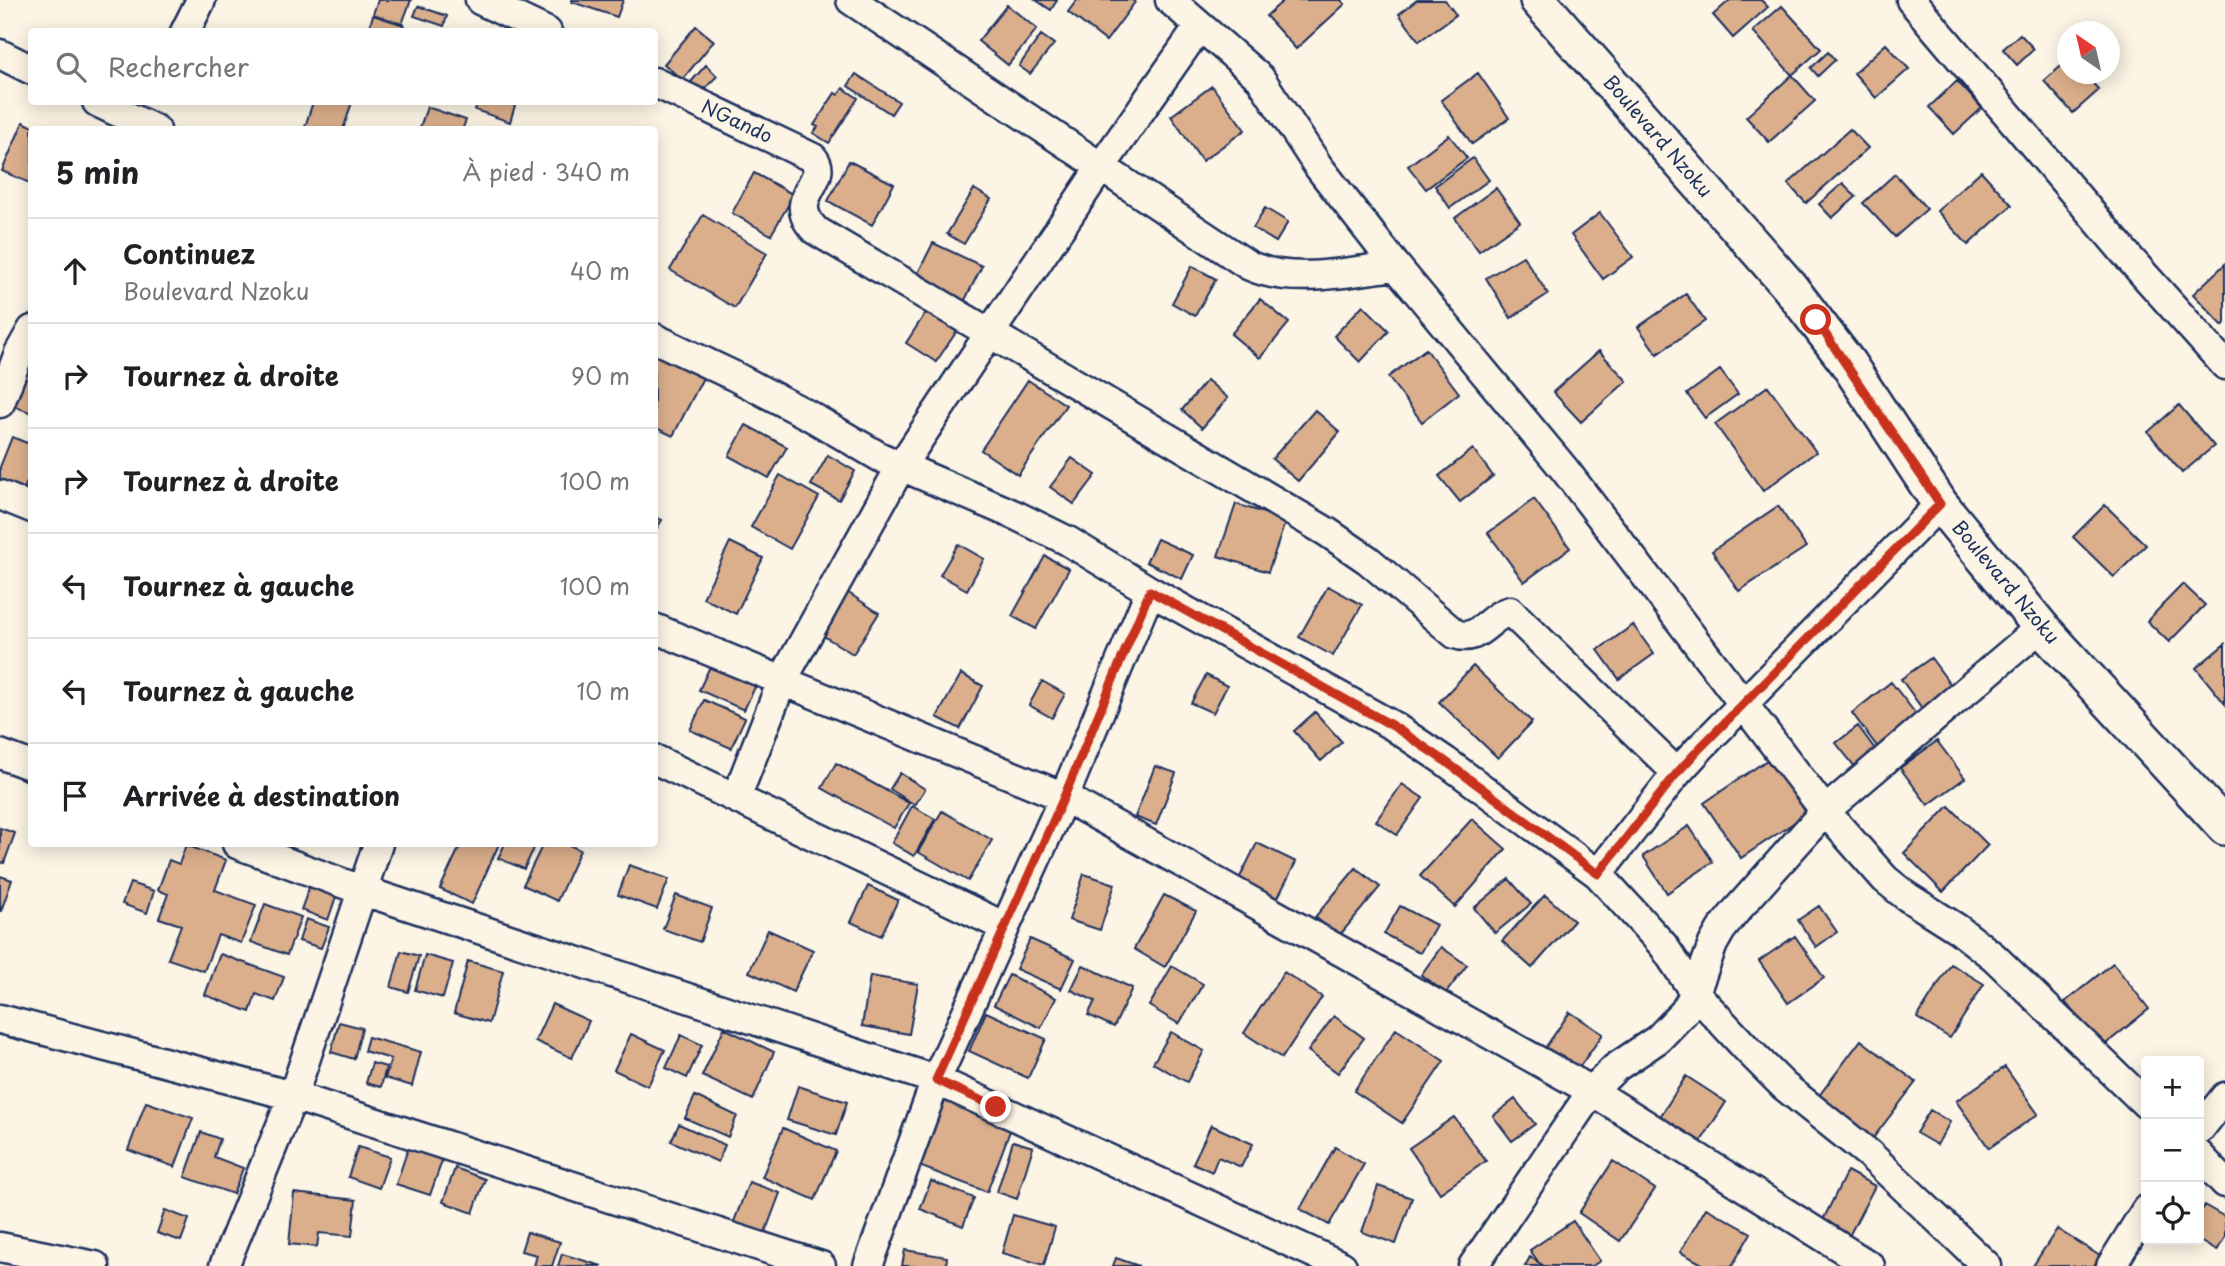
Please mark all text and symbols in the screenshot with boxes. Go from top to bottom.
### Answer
north arrow [2057,21,2120,84]
search box [28,28,658,105]
text: Rechercher [108,47,249,86]
icon: search [52,48,90,86]
street label: Boulevard Nzoku [1598,68,1720,203]
street label: NGando [697,91,778,149]
text: 5 min [56,149,139,194]
text: À pied · 340 m [463,154,630,189]
text: Continuez [123,234,255,273]
icon: ahead [56,252,94,290]
text: 40 m [570,253,630,288]
text: Boulevard Nzoku [123,273,310,308]
route start [1800,304,1831,335]
text: Tournez à droite [123,356,339,395]
icon: right [56,357,94,395]
text: 90 m [571,358,630,393]
text: Tournez à droite [123,461,339,500]
icon: right [56,462,94,500]
text: 100 m [560,463,630,498]
street label: Boulevard Nzoku [1947,513,2067,649]
text: Tournez à gauche [123,566,354,605]
icon: left [56,567,94,605]
text: 100 m [560,568,630,603]
text: Tournez à gauche [123,671,354,710]
icon: left [56,672,94,710]
text: 10 m [576,673,630,708]
text: Arrivée à destination [123,776,400,815]
icon: arrive [56,777,94,815]
map controls [2141,1056,2204,1245]
button: + [2141,1056,2204,1119]
route end [980,1091,1011,1122]
button: − [2141,1119,2204,1182]
button: locate [2141,1182,2204,1245]

